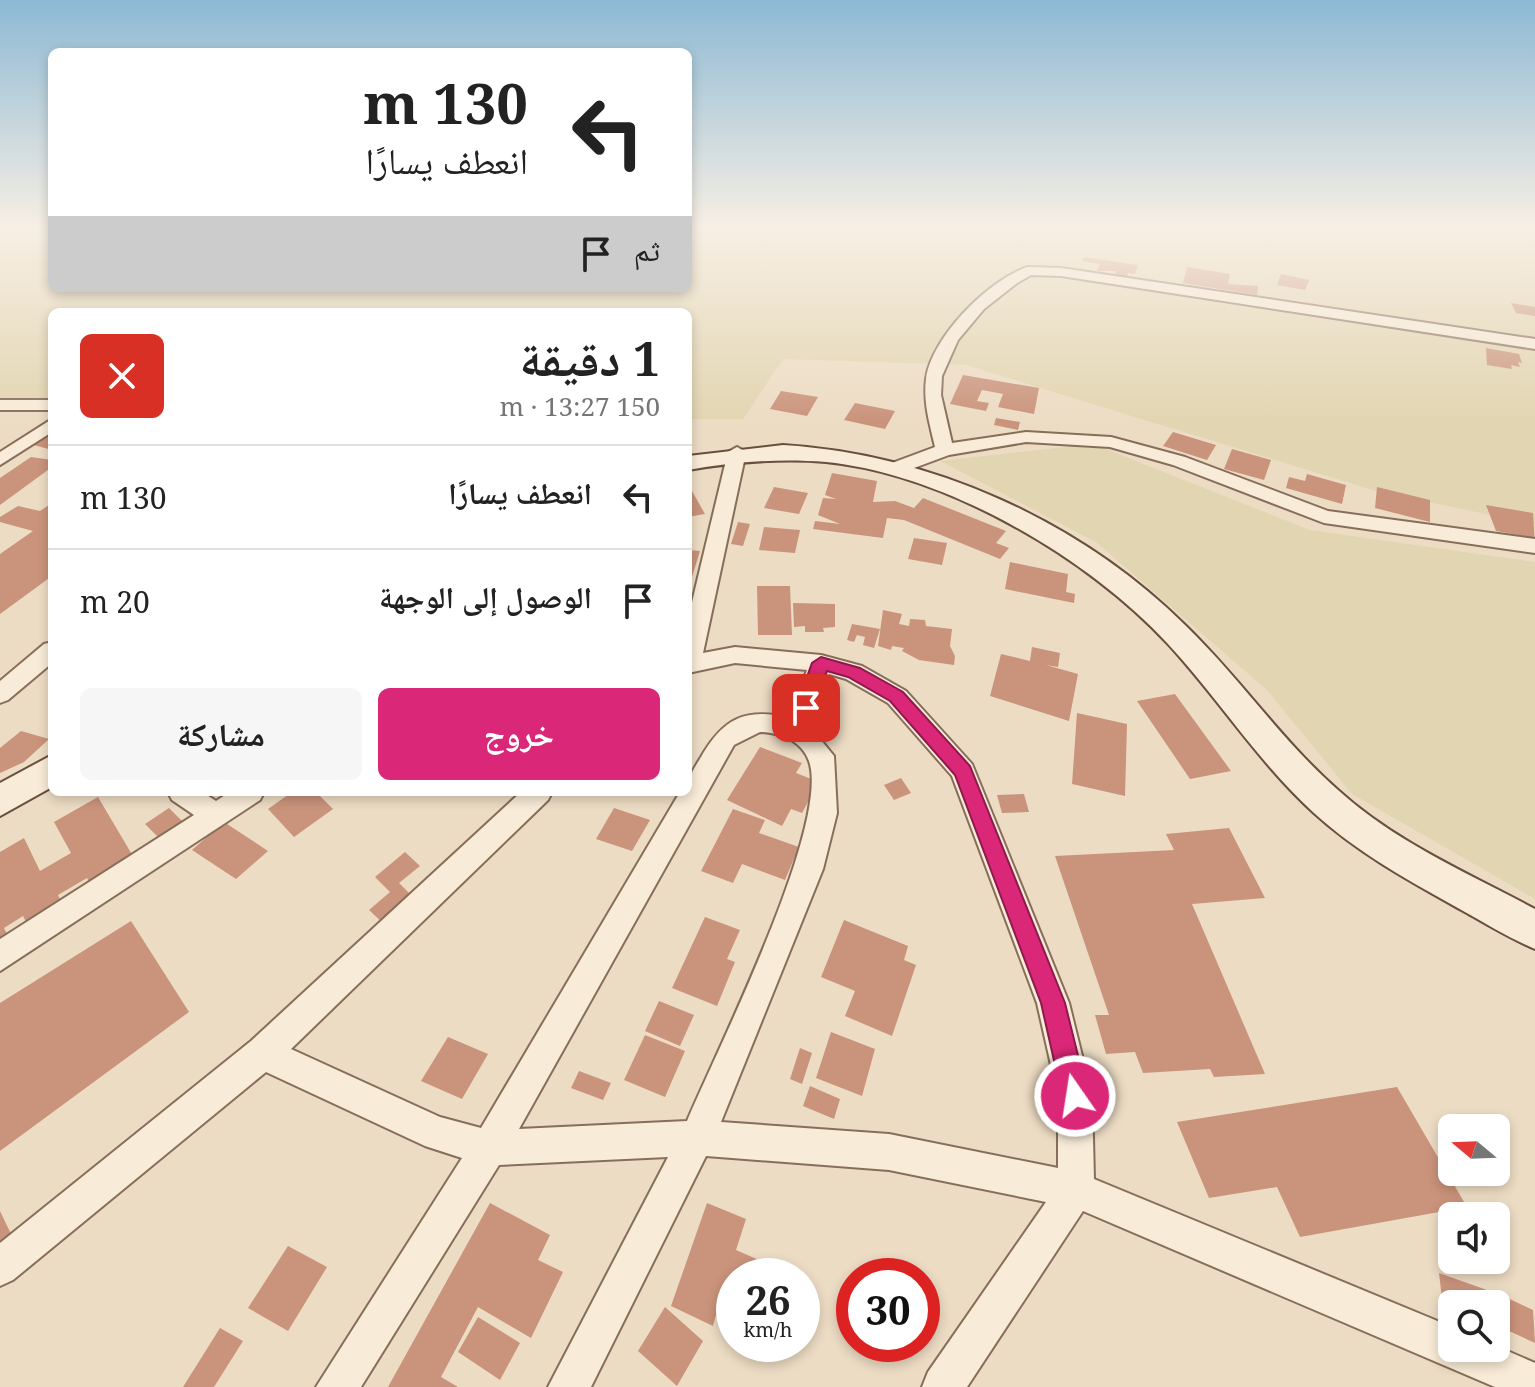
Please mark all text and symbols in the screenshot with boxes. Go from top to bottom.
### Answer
text: 130 m [363,64,528,140]
icon: left [556,80,660,184]
text: انعطف يسارًا [365,136,528,185]
text: ثم [634,229,660,270]
icon: arrive [574,232,618,276]
text: 1 دقيقة [520,325,660,390]
button: close [80,334,164,418]
text: 150 m · 13:27 [499,388,660,424]
text: انعطف يسارًا [448,472,592,513]
icon: left [616,475,660,519]
text: 130 m [80,477,166,518]
text: الوصول إلى الوجهة [379,576,592,617]
icon: arrive [616,579,660,623]
text: 20 m [80,581,150,622]
pin [772,674,840,742]
icon: arrive [784,686,828,730]
button: مشاركة [80,688,362,780]
button: خروج [378,688,660,780]
position arrow [1033,1054,1117,1138]
north arrow [1438,1114,1510,1186]
map controls [1438,1114,1510,1362]
button: sound [1438,1202,1510,1274]
speed limit sign: 30 [836,1258,940,1362]
text: 26 [745,1272,791,1327]
button: search [1438,1290,1510,1362]
text: km/h [743,1316,793,1343]

